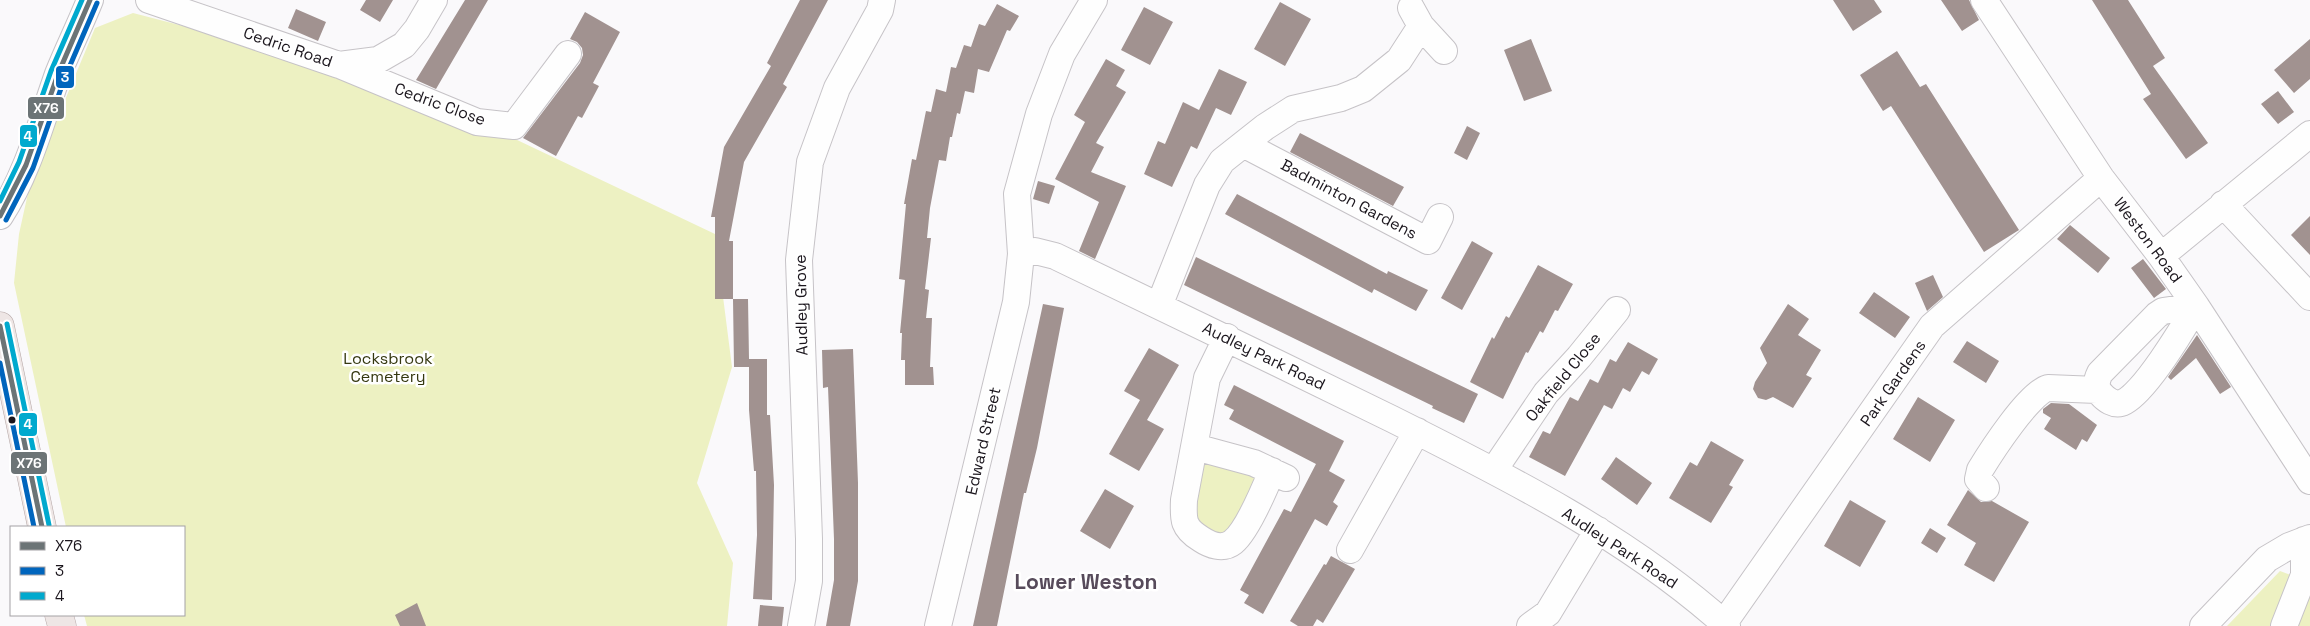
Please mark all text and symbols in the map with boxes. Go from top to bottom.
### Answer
street label: Cedric Road [241,22,335,72]
line badge: 3 [55,65,75,89]
text: 3 [61,68,69,86]
street label: Cedric Close [391,78,489,130]
line badge: X76 [27,96,65,120]
text: X76 [33,99,59,117]
line badge: 4 [19,124,38,148]
text: 4 [24,127,33,145]
street label: Badminton Gardens [1277,154,1421,244]
street label: Weston Road [2109,193,2187,287]
street label: Audley Grove [790,254,812,356]
street label: Audley Park Road [1199,317,1329,395]
street label: Oakfield Close [1521,328,1605,426]
street label: Park Gardens [1855,336,1931,430]
park label: Locksbrook Cemetery [343,348,433,387]
street label: Edward Street [960,385,1006,497]
line badge: 4 [18,412,38,437]
unlabelled marker [7,415,17,425]
text: 4 [24,415,33,433]
line badge: X76 [10,451,48,475]
text: X76 [16,454,42,472]
street label: Audley Park Road [1558,503,1682,593]
legend [10,526,185,616]
text: X76 [55,536,82,555]
text: 3 [55,561,64,580]
district label: Lower Weston [1015,568,1157,595]
text: 4 [55,586,64,605]

